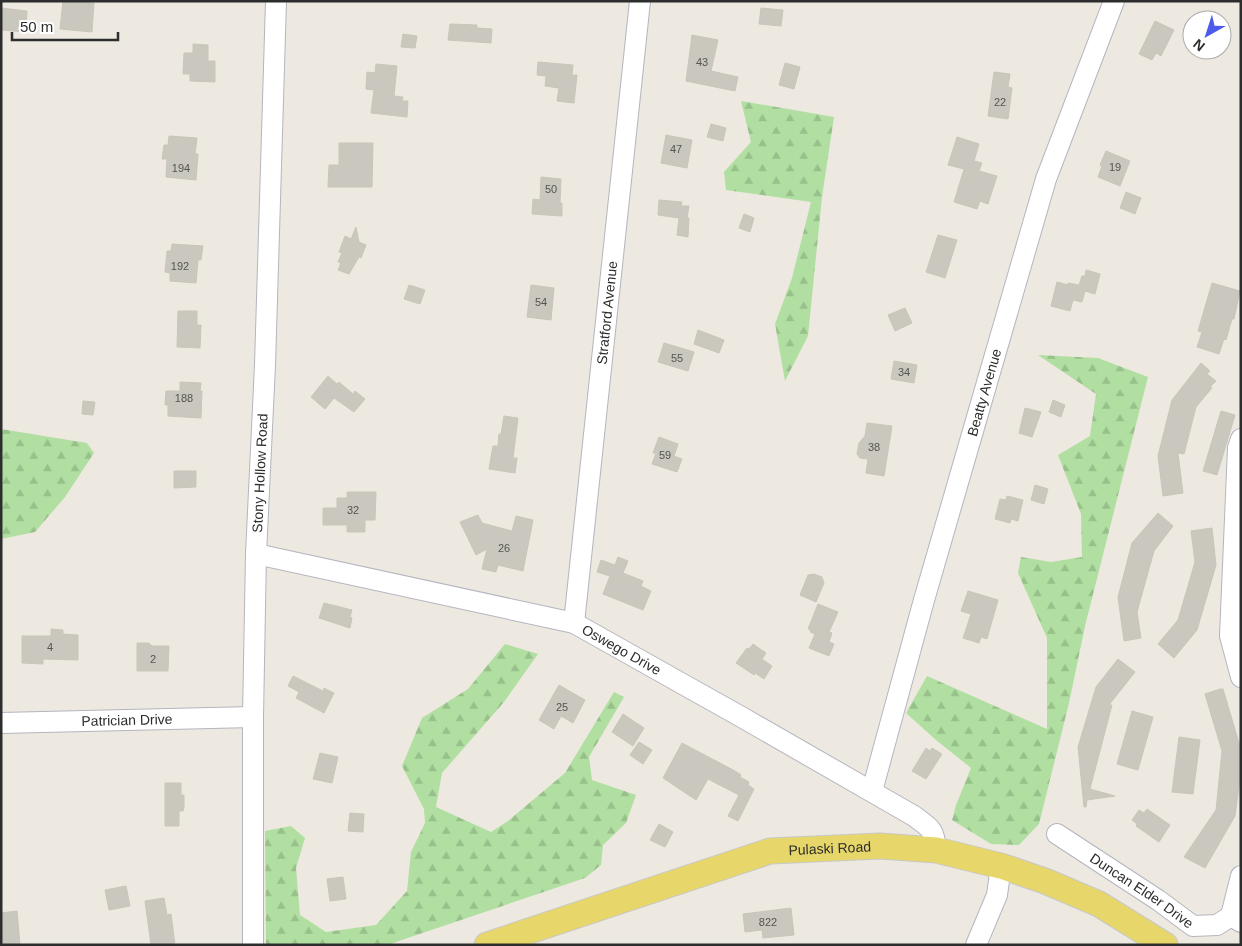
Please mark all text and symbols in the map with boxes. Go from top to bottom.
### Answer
scale bar [12,10,119,42]
north arrow [1182,10,1232,60]
text: 50 m [20,18,53,35]
text: N [1190,36,1208,55]
house number: 43 [696,56,708,68]
house number: 22 [994,96,1006,108]
house number: 47 [670,143,682,155]
house number: 19 [1109,161,1121,173]
house number: 194 [172,162,190,174]
house number: 50 [545,183,557,195]
house number: 192 [171,260,189,272]
street label: Stratford Avenue [593,260,620,365]
house number: 54 [535,296,547,308]
street label: Beatty Avenue [964,347,1004,438]
house number: 55 [671,352,683,364]
house number: 34 [898,366,910,378]
house number: 188 [175,392,193,404]
street label: Stony Hollow Road [249,413,271,533]
house number: 38 [868,441,880,453]
house number: 59 [659,449,671,461]
house number: 32 [347,504,359,516]
house number: 26 [498,542,510,554]
street label: Oswego Drive [579,621,664,678]
house number: 4 [47,641,53,653]
house number: 2 [150,653,156,665]
house number: 25 [556,701,568,713]
street label: Patrician Drive [81,711,173,729]
street label: Pulaski Road [788,838,871,858]
street label: Duncan Elder Drive [1087,850,1197,932]
house number: 822 [759,916,777,928]

